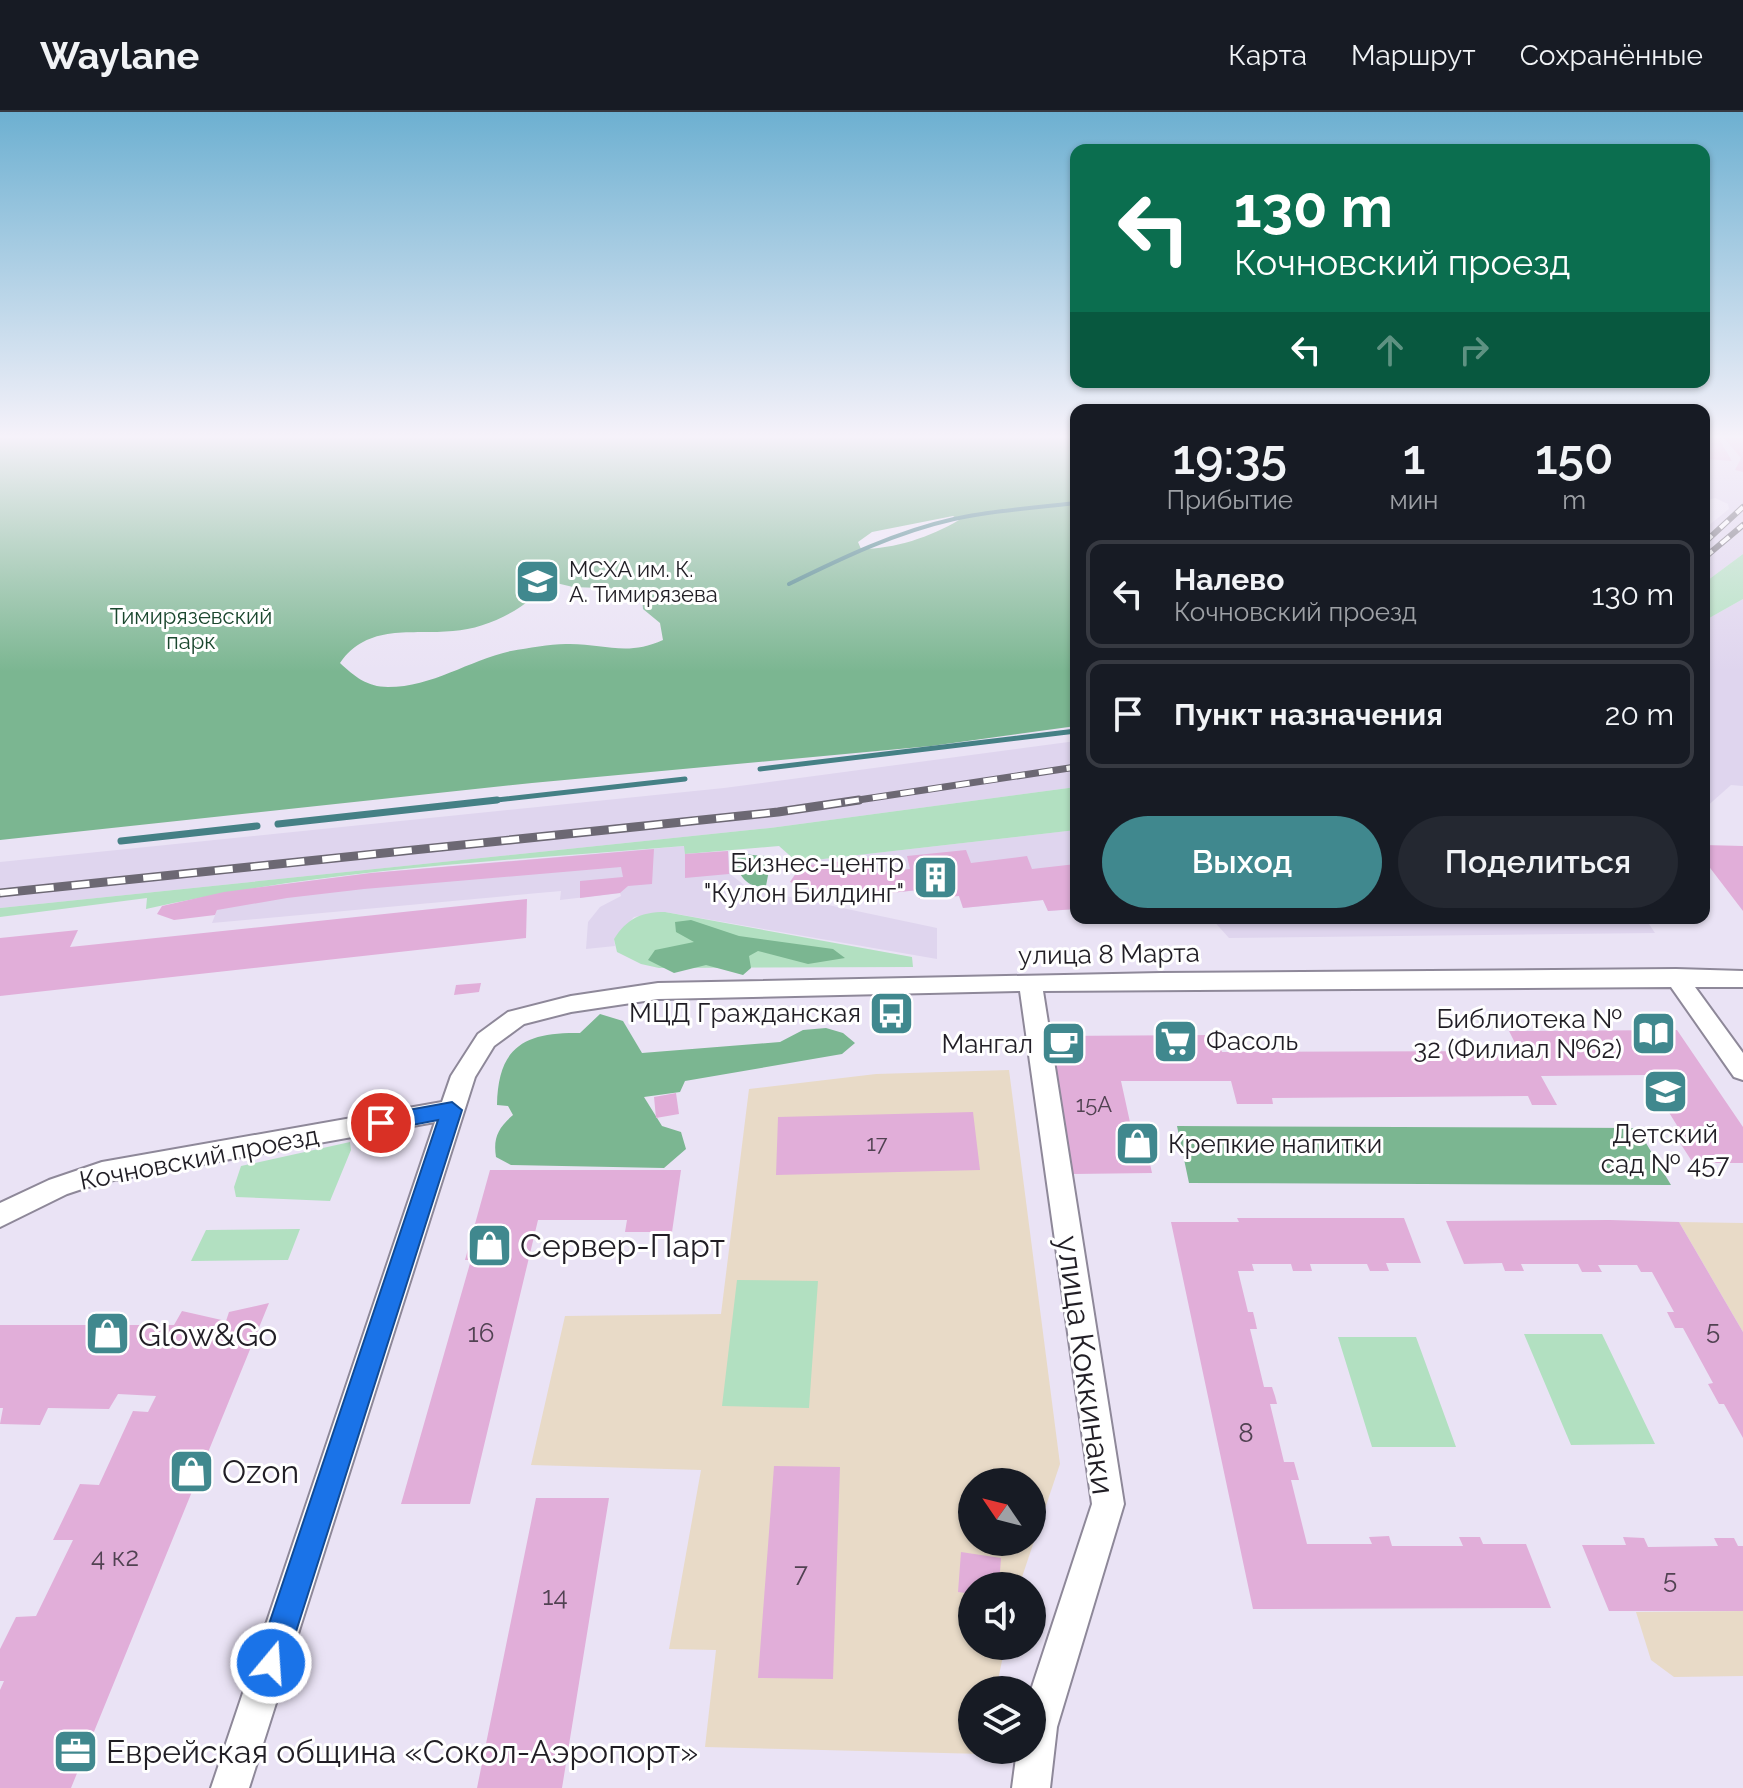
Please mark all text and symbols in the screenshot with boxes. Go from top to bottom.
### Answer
text: Waylane [40,33,199,78]
text: Карта [1228,39,1307,72]
text: Маршрут [1351,39,1476,72]
text: Сохранённые [1520,39,1703,72]
text: 130 m [1234,174,1393,240]
icon: left [1102,176,1206,280]
text: Кочновский проезд [1234,241,1570,283]
icon: left [1284,328,1328,372]
icon: ahead [1368,328,1412,372]
icon: right [1452,328,1496,372]
text: 19:35 [1173,429,1287,485]
text: 1 [1403,429,1425,485]
text: 150 [1535,429,1613,485]
text: Прибытие [1167,485,1293,515]
text: мин [1390,485,1438,515]
text: m [1562,485,1586,515]
place label: МСХА им. К. А. Тимирязева [569,556,718,607]
school or university icon: МСХА им. К. А. Тимирязева [514,558,562,606]
text: Налево [1174,562,1284,597]
icon: left [1106,572,1150,616]
text: 130 m [1592,577,1674,612]
text: Кочновский проезд [1174,597,1417,627]
park label: Тимирязевский парк [110,603,272,654]
icon: arrive [1106,692,1150,736]
text: Пункт назначения [1174,697,1443,732]
text: 20 m [1605,697,1674,732]
button: Выход [1102,816,1382,908]
button: Поделиться [1398,816,1678,908]
place label: Бизнес-центр "Кулон Билдинг" [704,848,904,908]
building icon: Бизнес-центр "Кулон Билдинг" [911,854,959,902]
street label: улица 8 Марта [1018,937,1200,971]
bus stop icon: МЦД Гражданская [868,989,916,1037]
place label: МЦД Гражданская [629,998,861,1028]
place label: Библиотека № 32 (Филиал №62) [1413,1004,1622,1064]
library icon: Библиотека № 32 (Филиал №62) [1629,1010,1677,1058]
supermarket icon: Фасоль [1151,1017,1199,1065]
cafe icon: Мангал [1040,1020,1088,1068]
place label: Фасоль [1206,1026,1298,1056]
place label: Мангал [942,1029,1033,1059]
school or university icon: Детский сад № 457 [1641,1067,1689,1115]
pin [347,1089,415,1157]
house number: 15А [1076,1091,1112,1117]
icon: arrive [359,1101,403,1145]
place label: Детский сад № 457 [1601,1119,1729,1179]
street label: Кочновский проезд [77,1120,321,1196]
shop icon: Крепкие напитки [1113,1120,1161,1168]
place label: Крепкие напитки [1168,1129,1382,1159]
house number: 17 [866,1130,888,1156]
shop icon: Сервер-Парт [465,1221,513,1269]
place label: Сервер-Парт [520,1227,725,1264]
street label: улица Коккинаки [1050,1233,1122,1497]
shop icon: Glow&Go [83,1310,131,1358]
house number: 5 [1706,1315,1720,1345]
place label: Glow&Go [138,1316,277,1353]
house number: 16 [468,1318,494,1348]
house number: 8 [1238,1418,1254,1448]
shop icon: Ozon [167,1447,215,1495]
place label: Ozon [222,1453,299,1490]
north arrow [958,1468,1046,1556]
map controls [958,1468,1046,1764]
house number: 4 к2 [91,1542,139,1572]
house number: 7 [794,1558,808,1588]
house number: 5 [1663,1564,1677,1594]
button: sound [958,1572,1046,1660]
house number: 14 [542,1581,568,1611]
position arrow [229,1621,313,1705]
button: layers [958,1676,1046,1764]
office icon: Еврейская община «Сокол-Аэропорт» [51,1727,99,1775]
place label: Еврейская община «Сокол-Аэропорт» [106,1733,698,1770]

